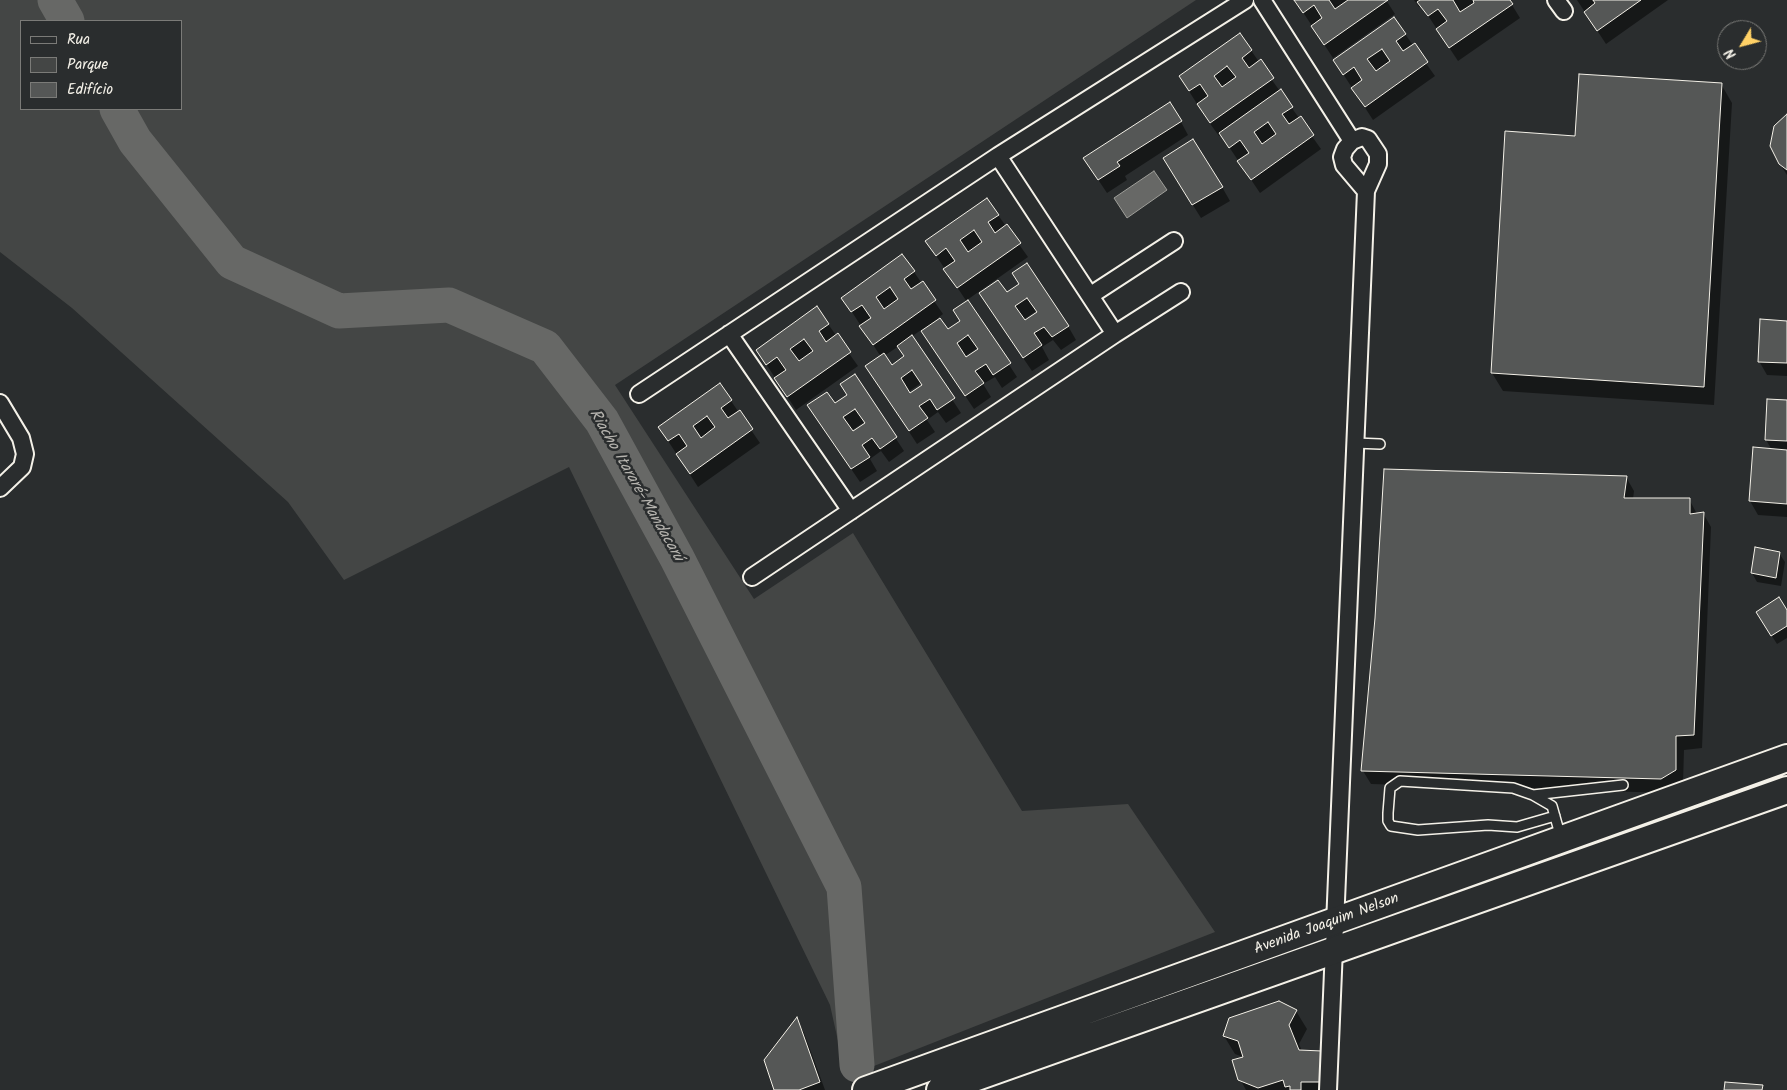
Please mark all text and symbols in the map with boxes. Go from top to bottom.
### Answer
legend [20,20,182,110]
north arrow [1717,20,1767,70]
text: Rua [67,28,90,52]
text: N [1719,43,1742,64]
text: Parque [67,53,108,77]
text: Edifício [67,78,113,102]
water label: Riacho Itararé-Mandacarú [583,406,687,566]
street label: Avenida Joaquim Nelson [1252,890,1402,960]

